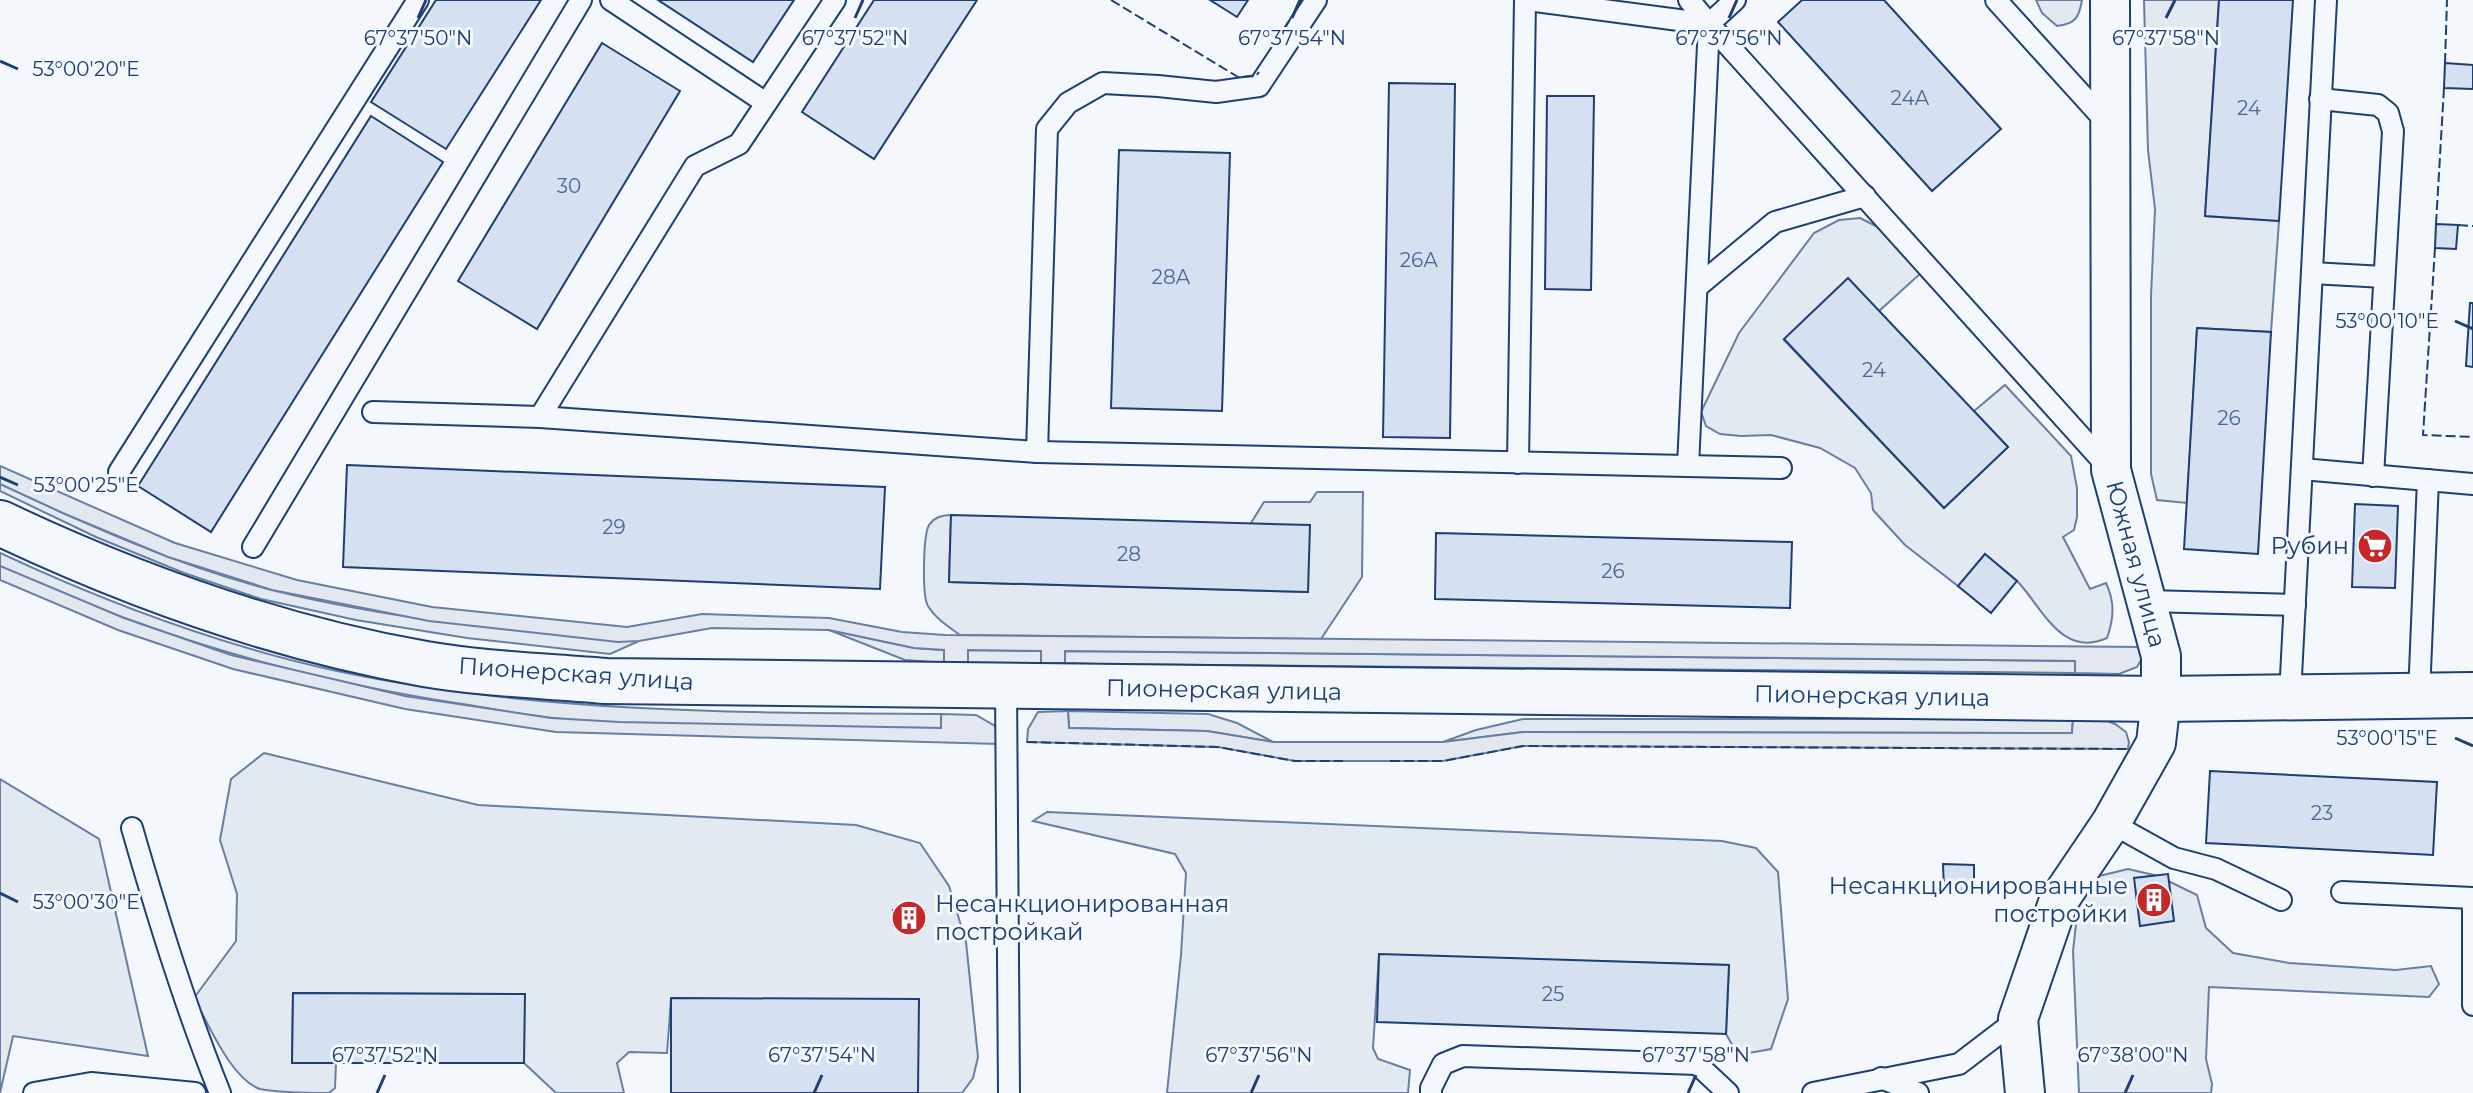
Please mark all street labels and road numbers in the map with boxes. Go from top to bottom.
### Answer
street label: Южная улица [2100,477,2173,651]
street label: Пионерская улица [457,651,695,696]
street label: Пионерская улица [1106,673,1342,706]
street label: Пионерская улица [1754,679,1990,712]

